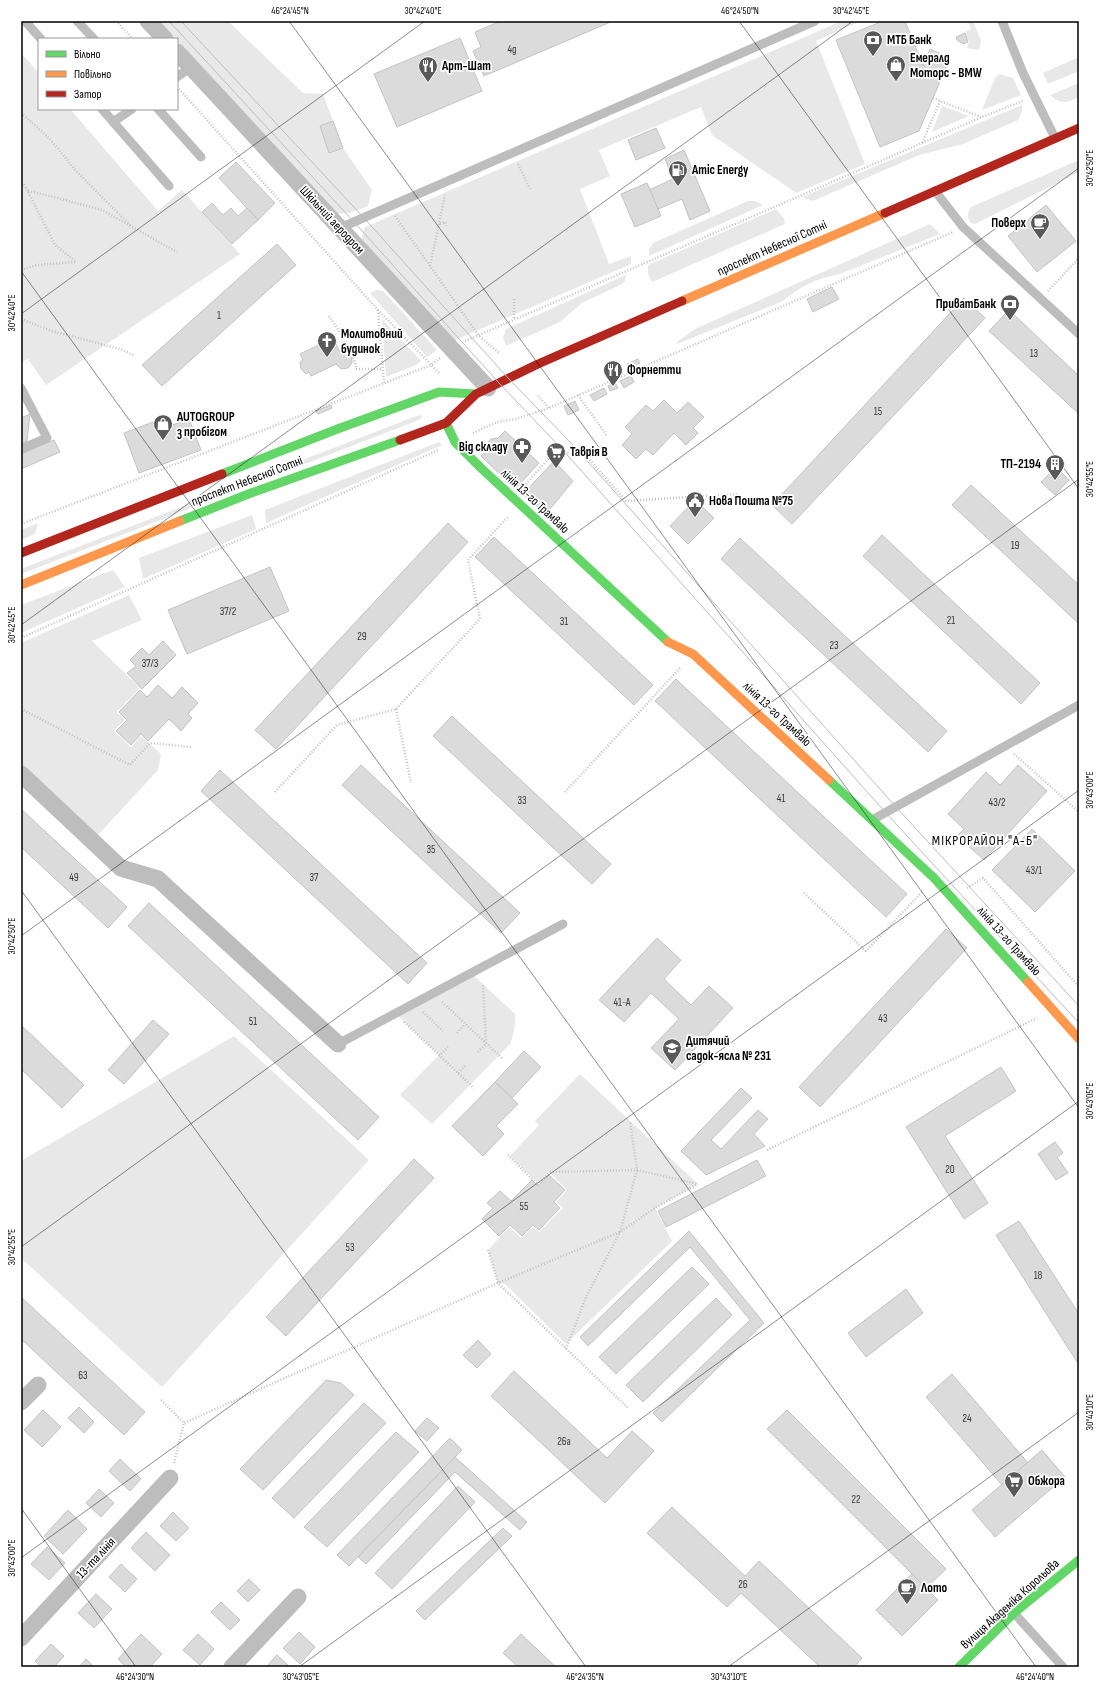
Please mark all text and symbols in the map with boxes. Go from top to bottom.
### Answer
text: 46°24'45"N [271,5,309,17]
text: 30°42'40"E [405,5,442,17]
text: 46°24'50"N [721,5,759,17]
text: 30°42'45"E [833,5,869,17]
bank icon: МТБ Банк [862,29,884,57]
place label: МТБ Банк [887,32,932,48]
legend [38,38,178,110]
house number: 4д [507,43,517,56]
text: Вільно [74,47,100,62]
place label: Емералд Моторс - BMW [910,50,982,81]
shop icon: Емералд Моторс - BMW [885,54,907,82]
restaurant icon: Арт-Шат [417,55,439,83]
place label: Арт-Шат [441,58,491,74]
text: Повільно [74,67,111,82]
text: Затор [74,87,102,102]
text: 30°42'50"E [1084,150,1096,186]
fuel station icon: Amic Energy [667,159,689,187]
place label: Amic Energy [691,162,749,178]
street label: Шкільний аеродром [296,182,368,258]
cafe icon: Поверх [1029,212,1051,240]
place label: Поверх [991,215,1027,231]
street label: проспект Небесної Сотні [715,217,829,279]
bank icon: ПриватБанк [999,293,1021,321]
text: 30°42'40"E [6,295,18,332]
place label: ПриватБанк [936,296,997,312]
house number: 1 [217,309,221,322]
place label: Молитовний будинок [341,326,403,357]
church icon: Молитовний будинок [316,330,338,358]
house number: 13 [1030,347,1039,360]
restaurant icon: Форнетти [602,359,624,387]
place label: Форнетти [627,362,681,378]
house number: 15 [874,405,882,418]
place label: AUTOGROUP з пробігом [176,409,235,440]
shop icon: AUTOGROUP з пробігом [152,413,174,441]
pharmacy icon: Від складу [511,436,533,464]
place label: Від складу [459,439,509,455]
supermarket icon: Таврія В [545,441,567,469]
place label: Таврія В [570,444,608,460]
street label: проспект Небесної Сотні [189,452,305,510]
building icon: ТП-2194 [1044,453,1066,481]
place label: ТП-2194 [1000,456,1041,472]
text: 30°42'55"E [1084,461,1096,497]
street label: лінія 13-го Трамваю [497,465,573,537]
public building icon: Нова Пошта №75 [684,490,706,518]
place label: Нова Пошта №75 [709,493,794,509]
house number: 19 [1011,539,1019,552]
house number: 37/2 [220,605,237,618]
text: 30°42'45"E [6,607,18,643]
house number: 21 [947,614,955,627]
house number: 31 [560,615,568,628]
house number: 29 [357,630,367,643]
house number: 23 [829,639,839,652]
house number: 37/3 [142,657,159,670]
street label: лінія 13-го Трамваю [739,678,815,750]
text: 30°43'00"E [1084,771,1096,809]
house number: 41 [777,792,785,805]
house number: 33 [517,794,527,807]
house number: 43/2 [989,796,1006,809]
district label: МІКРОРАЙОН "А-Б" [932,832,1038,849]
house number: 35 [426,843,436,856]
house number: 43/1 [1026,864,1042,877]
house number: 49 [69,871,79,884]
house number: 37 [309,871,319,884]
street label: лінія 13-го Трамваю [974,903,1044,979]
text: 30°42'50"E [6,918,18,954]
house number: 41-А [613,996,631,1009]
house number: 43 [878,1012,888,1025]
house number: 51 [249,1015,257,1028]
place label: Дитячий садок-ясла № 231 [686,1033,771,1064]
school or university icon: Дитячий садок-ясла № 231 [661,1037,683,1065]
text: 30°43'05"E [1084,1083,1096,1119]
house number: 20 [945,1163,955,1176]
house number: 55 [520,1200,528,1213]
text: 30°42'55"E [6,1229,18,1265]
house number: 53 [345,1241,355,1254]
house number: 18 [1034,1269,1043,1282]
house number: 63 [78,1369,88,1382]
text: 30°43'10"E [1084,1394,1096,1430]
house number: 24 [962,1412,972,1425]
house number: 26а [557,1435,571,1448]
supermarket icon: Обжора [1003,1470,1025,1498]
place label: Обжора [1028,1473,1065,1489]
house number: 22 [851,1493,861,1506]
street label: 13-та лінія [73,1534,119,1582]
text: 30°43'00"E [6,1539,18,1577]
street label: вулиця Академіка Корольова [957,1556,1063,1652]
cafe icon: Лото [896,1577,918,1605]
house number: 26 [738,1578,748,1591]
place label: Лото [920,1580,948,1596]
text: 46°24'30"N [116,1671,154,1683]
text: 30°43'05"E [283,1671,319,1683]
text: 46°24'35"N [566,1671,604,1683]
text: 30°43'10"E [711,1671,747,1683]
text: 46°24'40"N [1016,1671,1054,1683]

